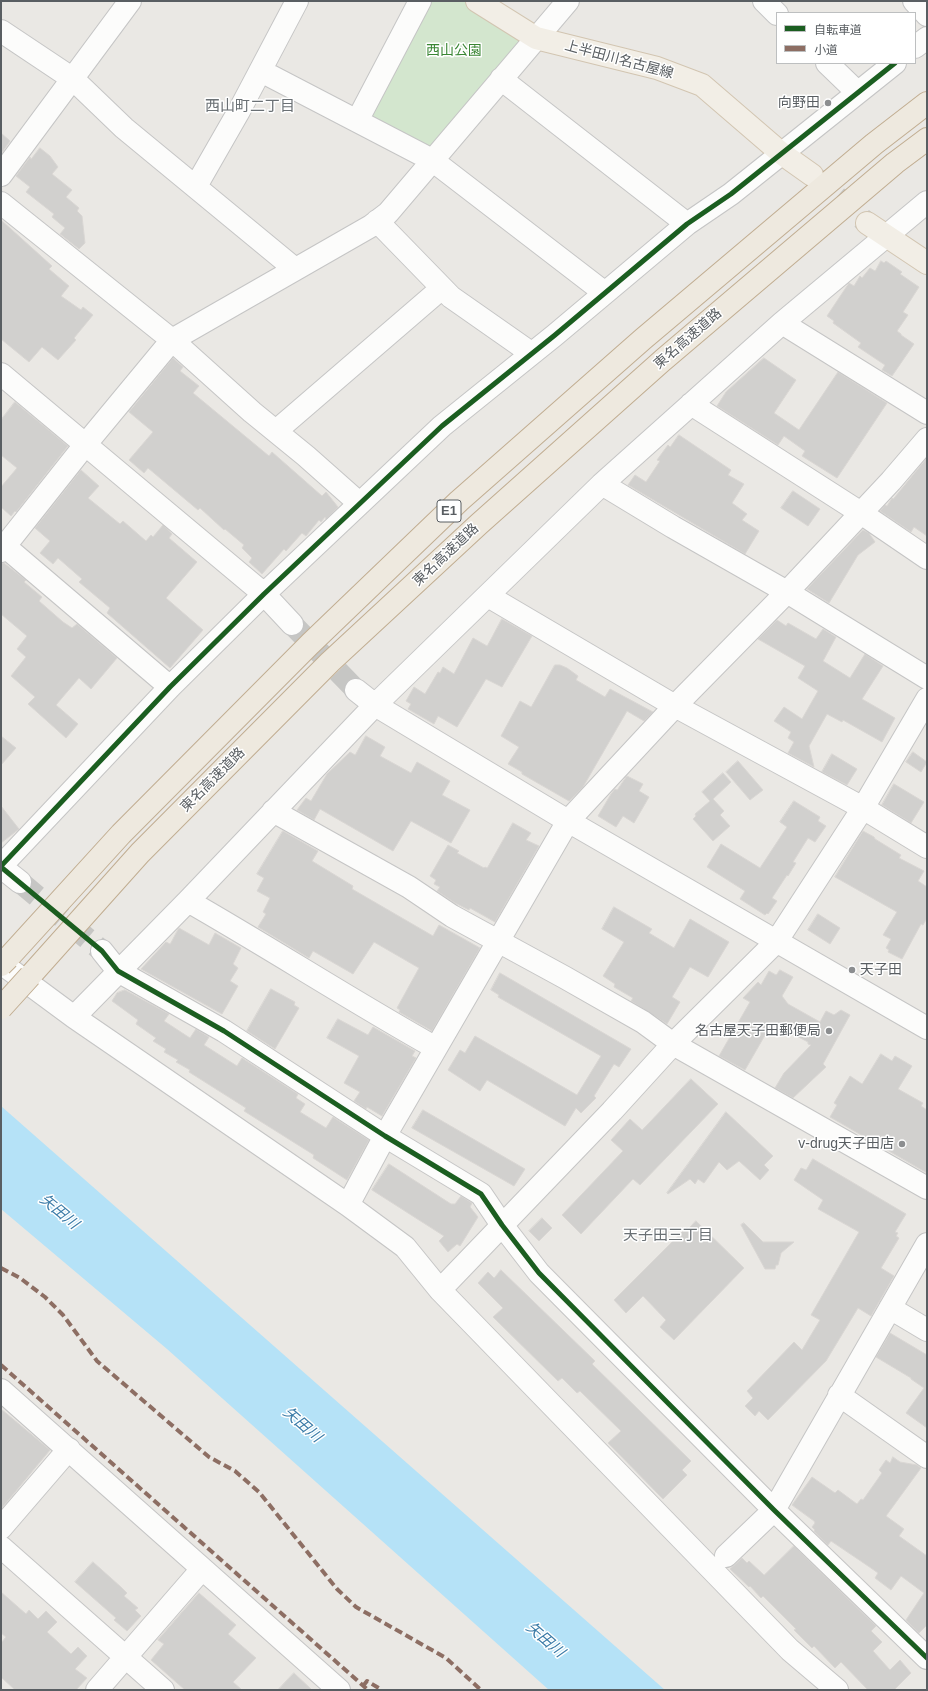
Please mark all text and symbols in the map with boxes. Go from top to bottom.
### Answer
legend [776,12,916,64]
text: 自転車道 [814,23,862,37]
street label: 上半田川名古屋線 [563,37,675,83]
park label: 西山公園 [426,43,482,59]
text: 小道 [814,43,838,57]
place label: 向野田 [778,95,820,111]
district label: 西山町二丁目 [205,98,295,116]
marker: 向野田 [823,98,833,108]
street label: 東名高速道路 [651,305,725,373]
road number: E1 [437,500,461,522]
street label: 東名高速道路 [410,520,482,590]
street label: 東名高速道路 [177,744,249,816]
place label: 天子田 [860,962,902,978]
marker: 天子田 [847,965,857,975]
place label: 名古屋天子田郵便局 [695,1023,821,1039]
marker: 名古屋天子田郵便局 [824,1026,834,1036]
place label: v-drug天子田店 [798,1136,894,1152]
marker: v-drug天子田店 [897,1139,907,1149]
water label: 矢田川 [36,1191,82,1233]
district label: 天子田三丁目 [623,1227,713,1245]
water label: 矢田川 [279,1403,325,1447]
water label: 矢田川 [522,1618,568,1662]

